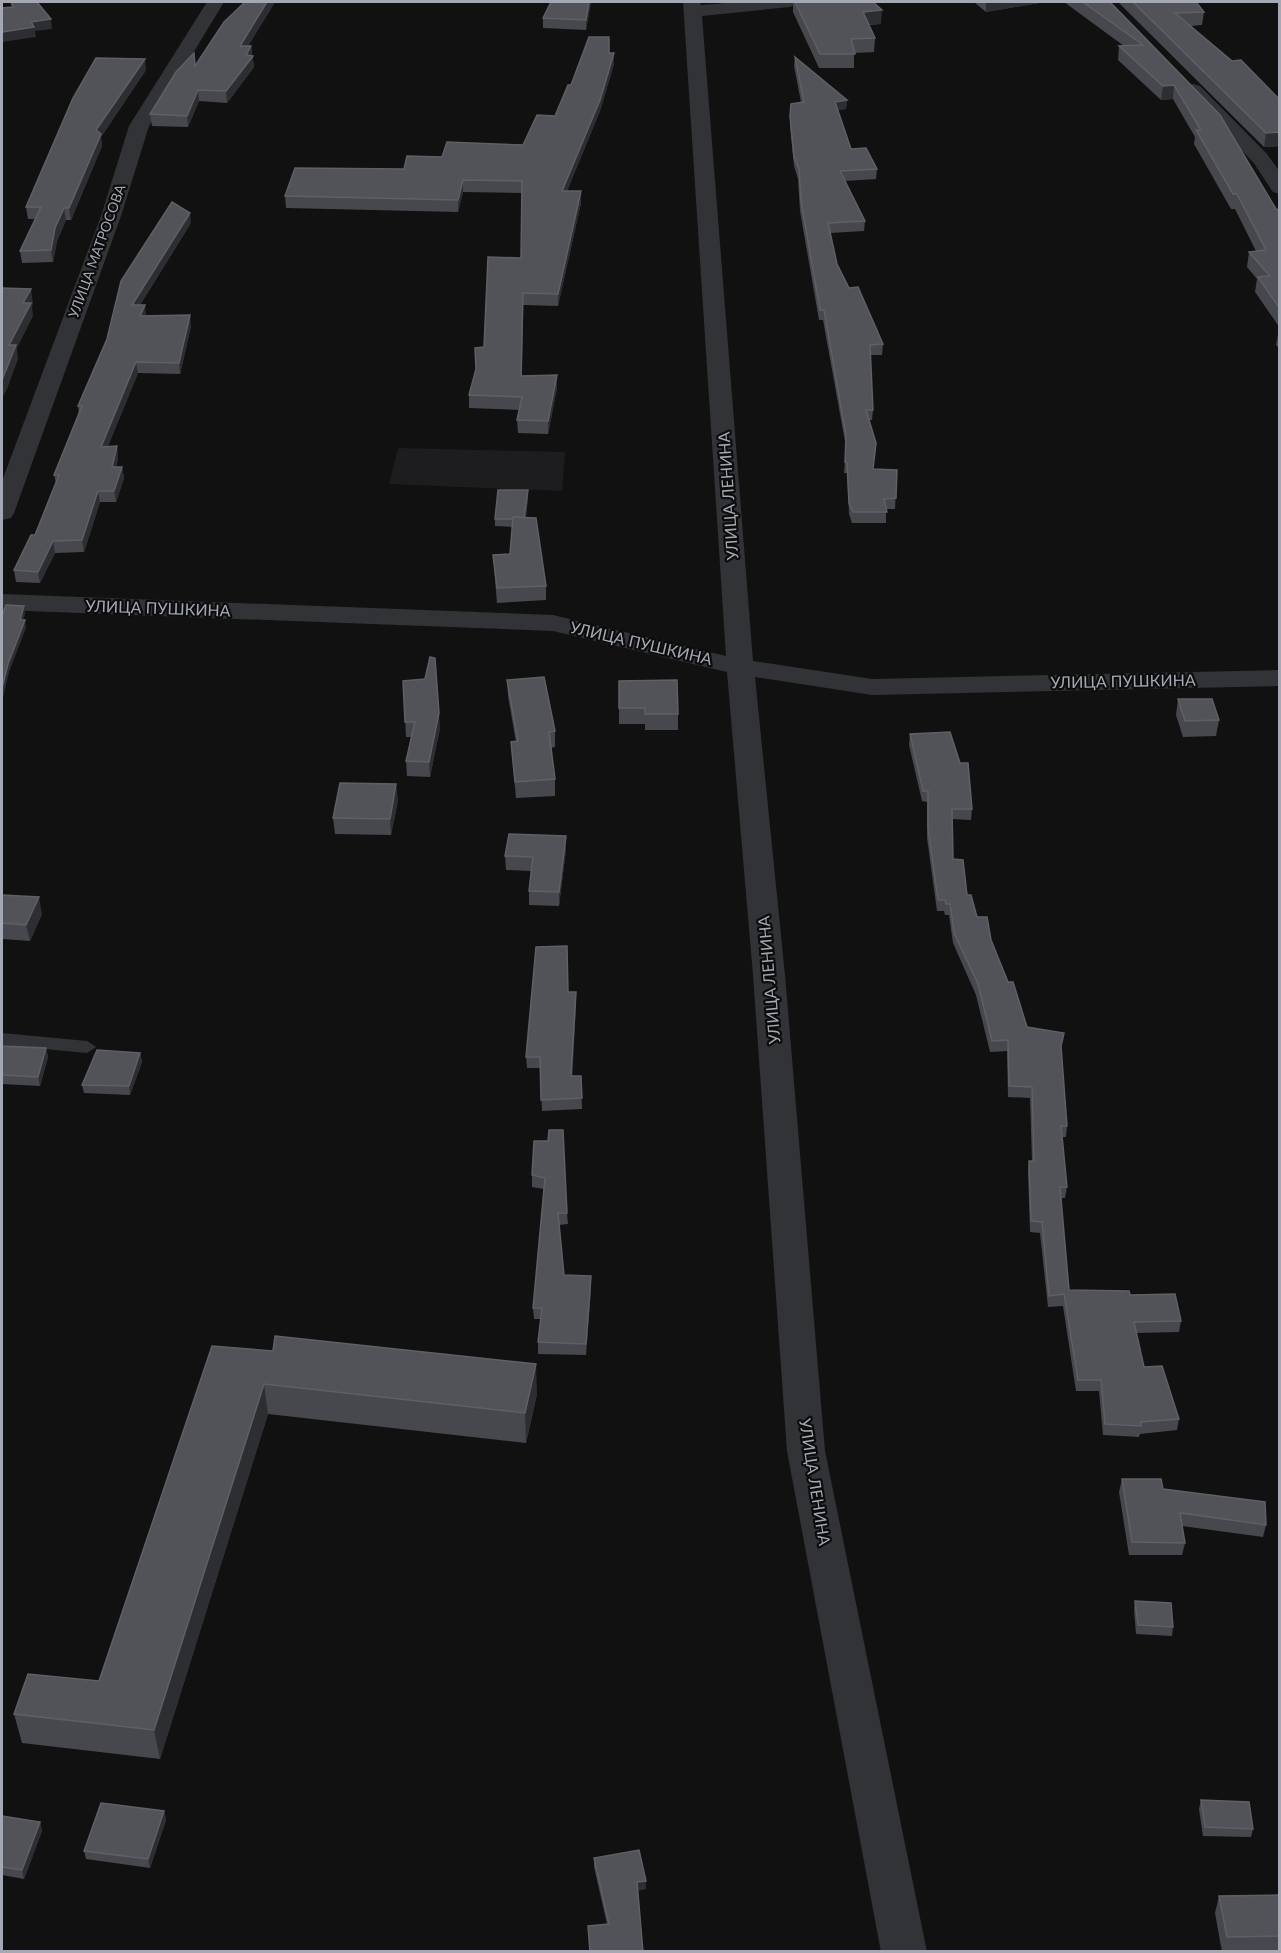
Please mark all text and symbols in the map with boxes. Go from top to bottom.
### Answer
street label: УЛИЦА МАТРОСОВА [64,181,129,320]
street label: УЛИЦА ЛЕНИНА [714,431,741,561]
street label: УЛИЦА ПУШКИНА [85,595,231,620]
street label: УЛИЦА ПУШКИНА [568,617,714,668]
street label: УЛИЦА ПУШКИНА [1050,670,1196,691]
street label: УЛИЦА ЛЕНИНА [753,915,784,1045]
street label: УЛИЦА ЛЕНИНА [796,1417,835,1547]

